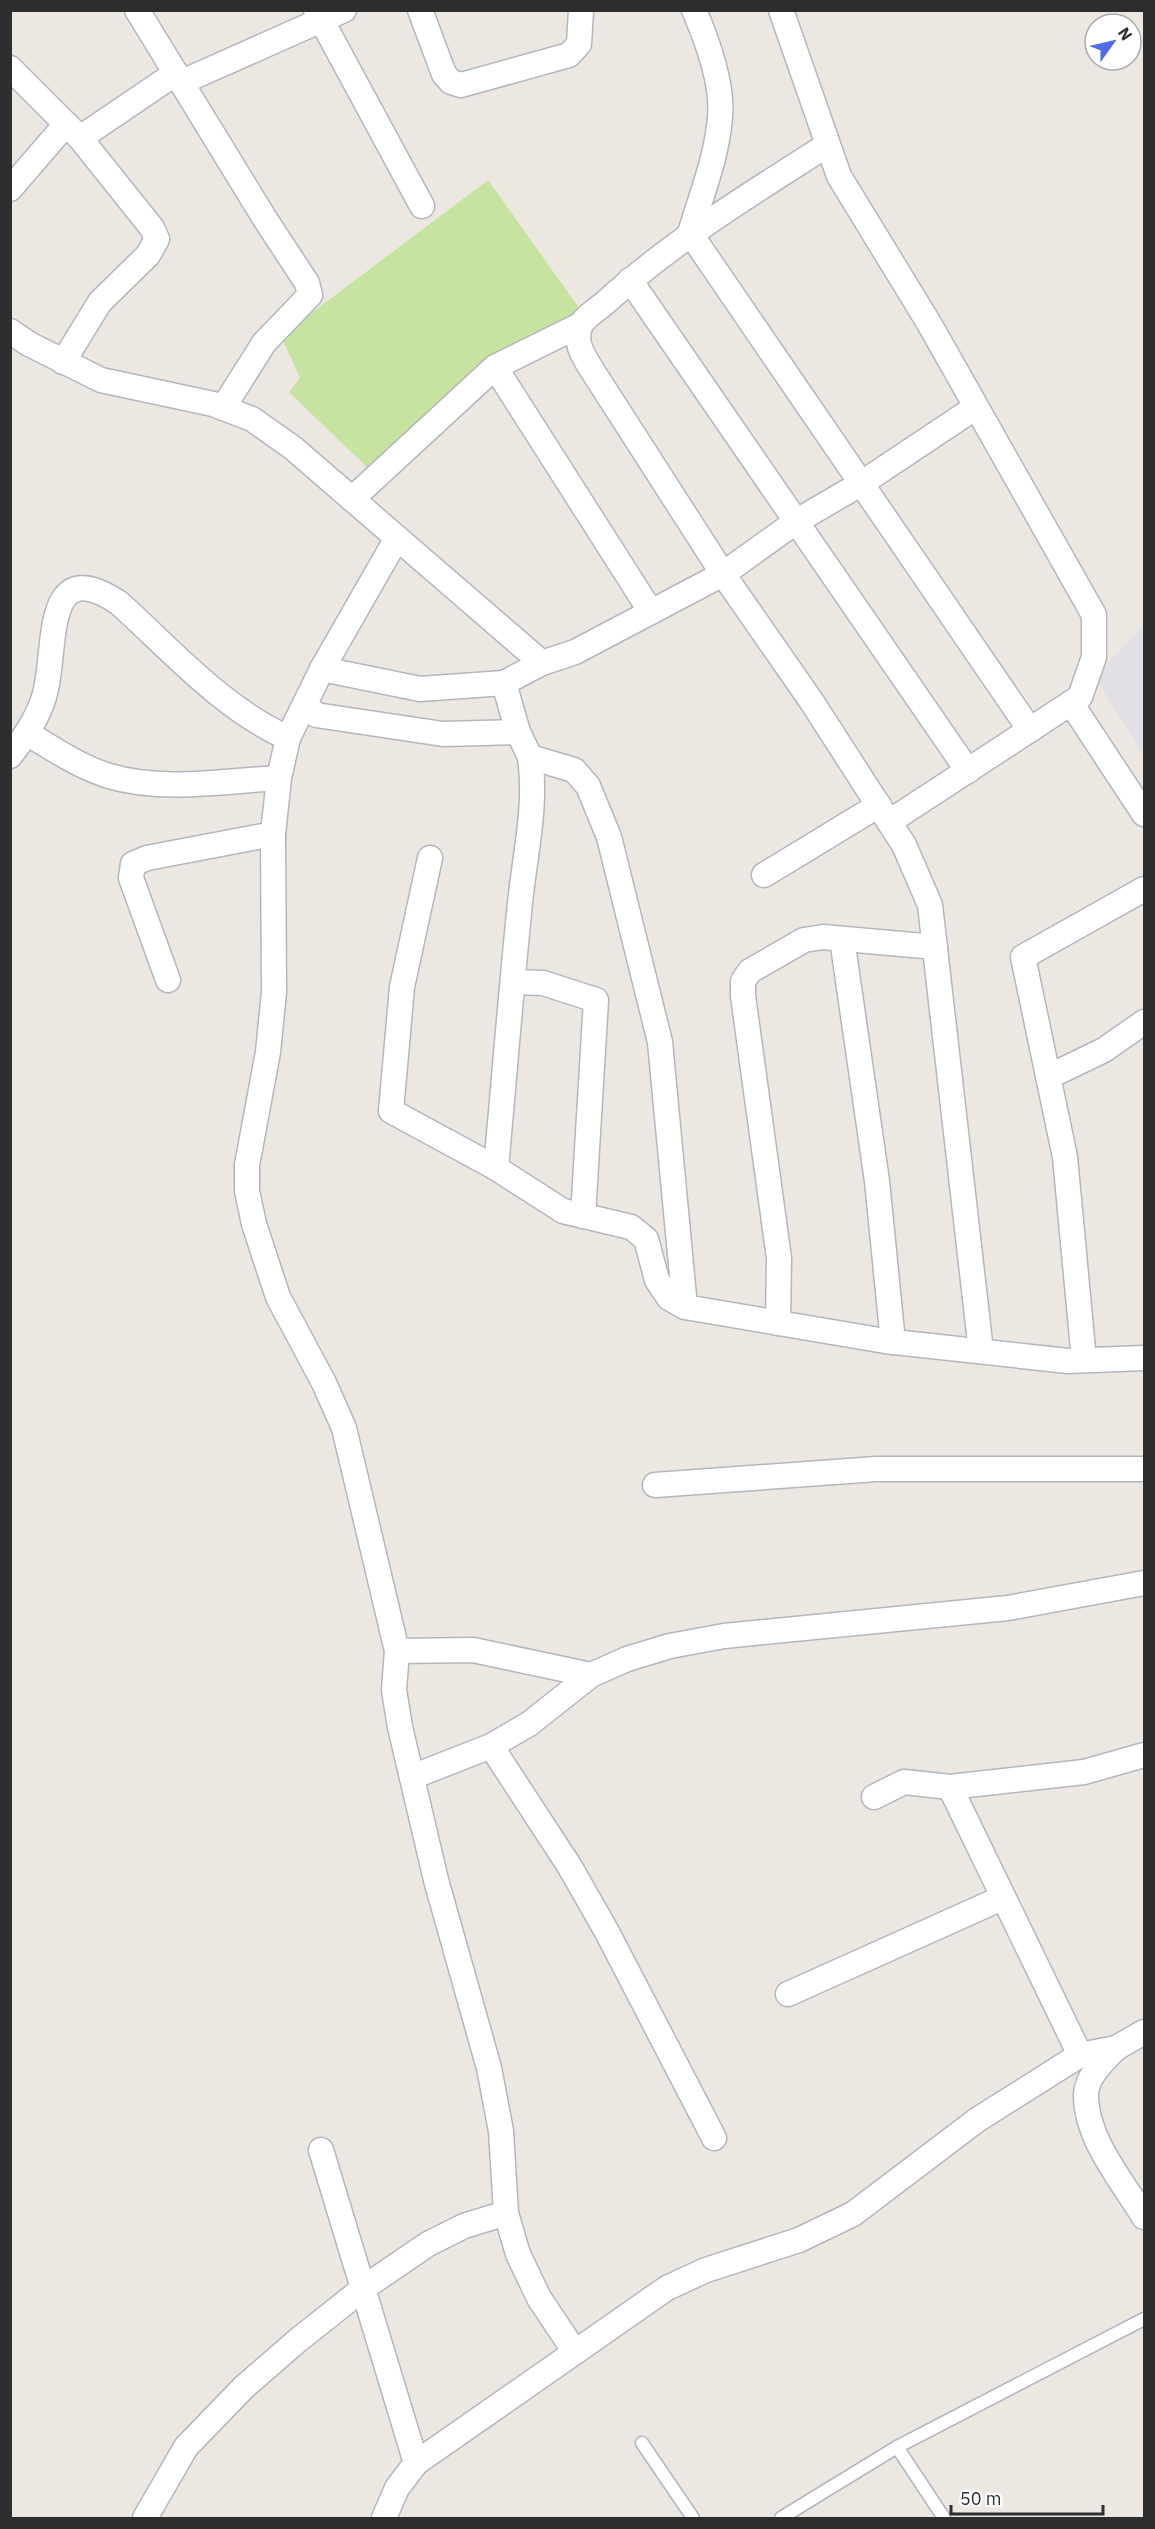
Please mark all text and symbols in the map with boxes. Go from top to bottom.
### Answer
north arrow [1083,12,1143,72]
text: N [1114,23,1137,44]
scale bar [951,2478,1102,2516]
text: 50 m [960,2487,1002,2510]

